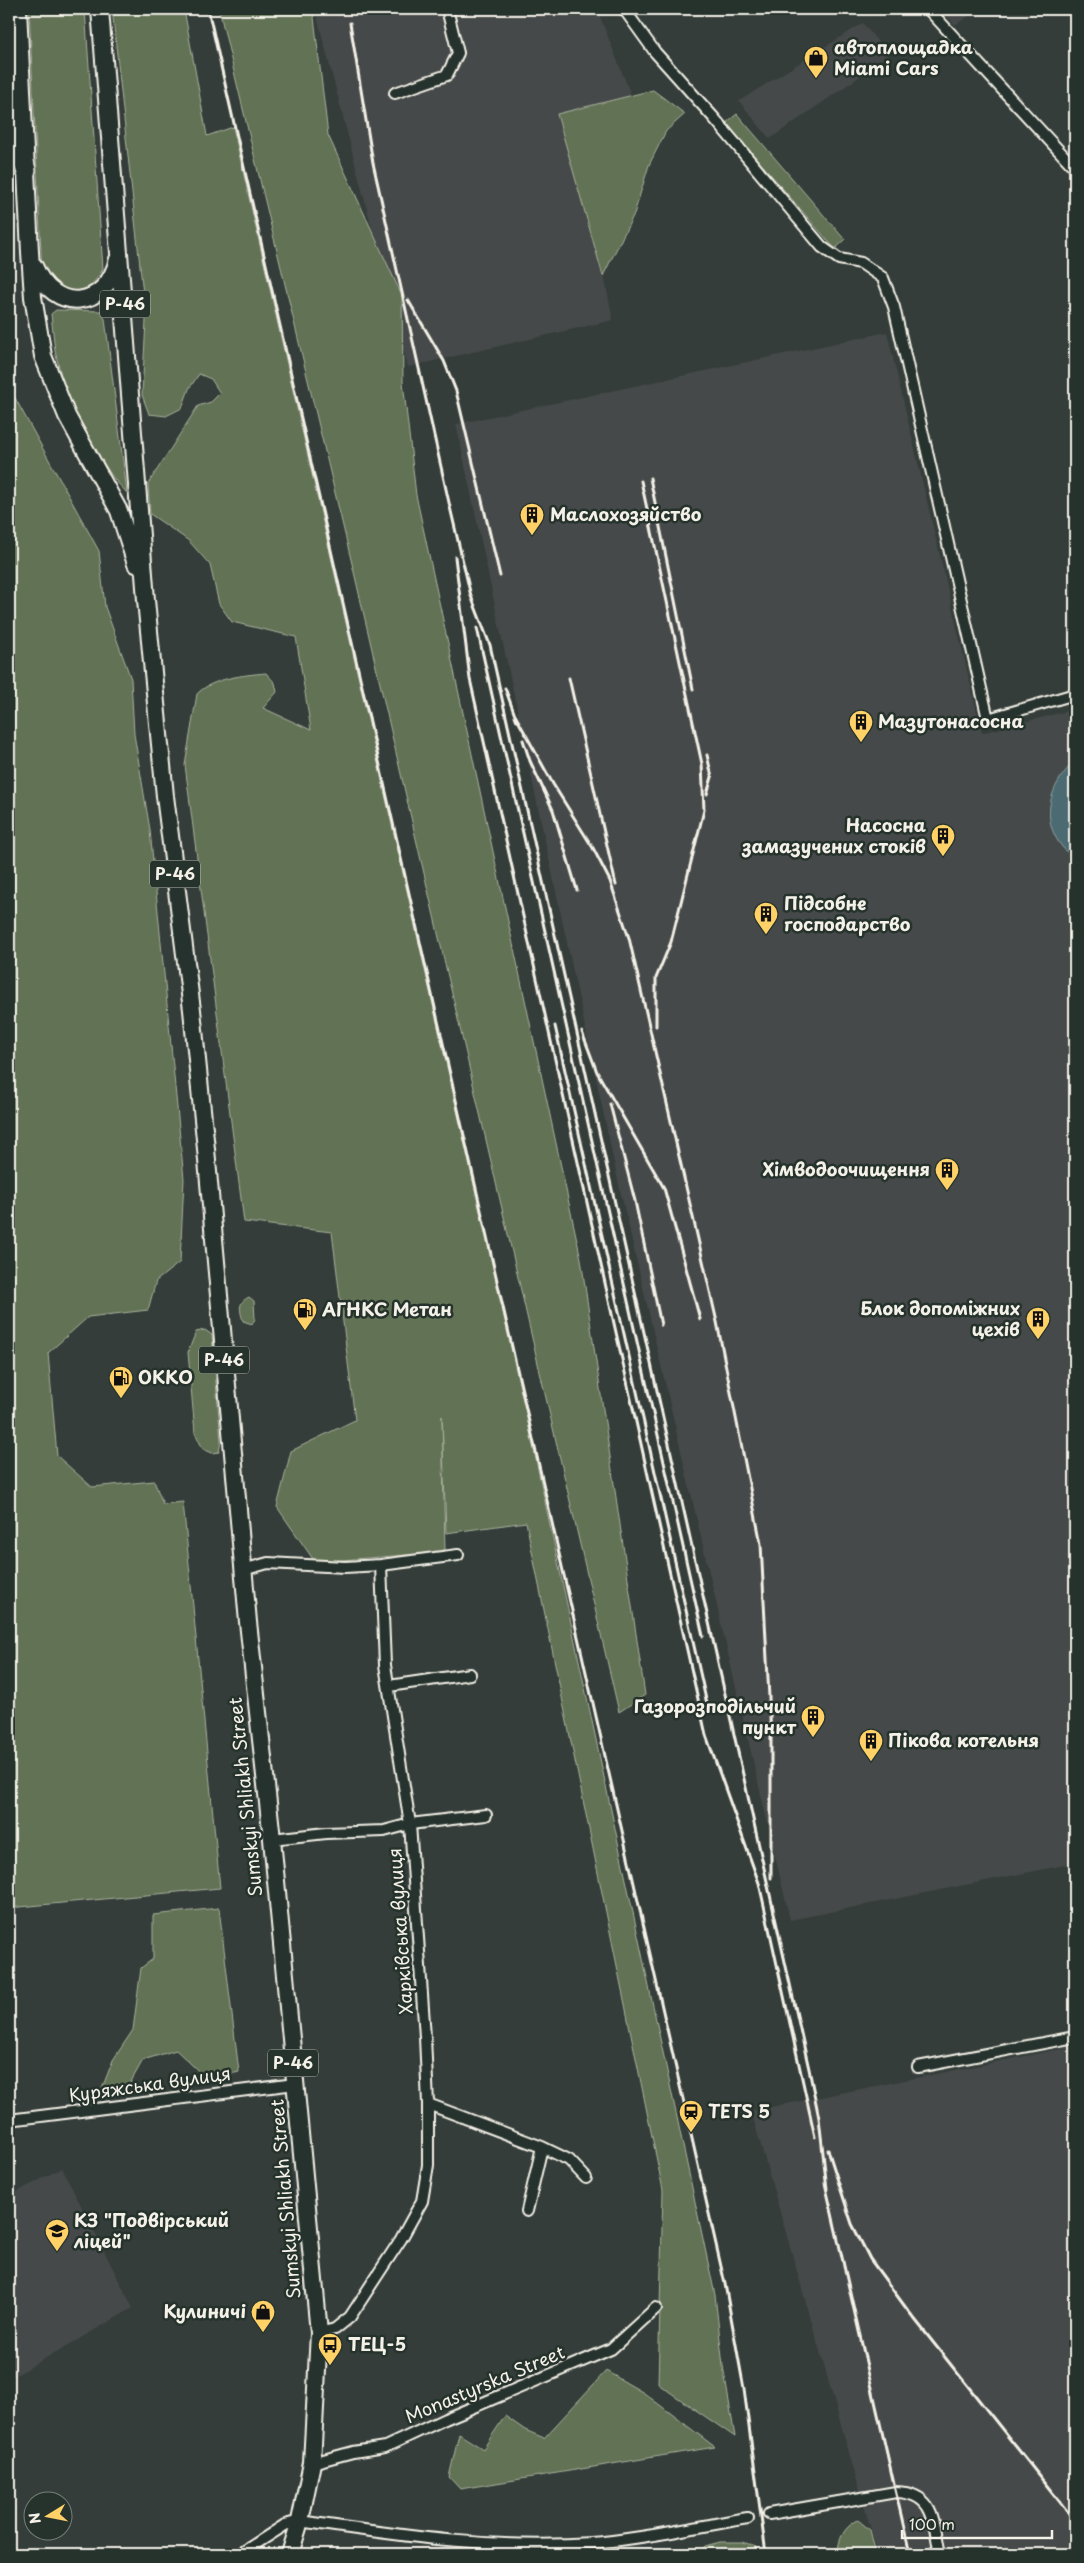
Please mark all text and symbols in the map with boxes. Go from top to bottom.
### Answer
place label: автоплощадка Miami Cars [834,33,973,81]
shop icon: автоплощадка Miami Cars [803,45,829,79]
road number: Р-46 [100,290,150,318]
place label: Маслохозяйство [550,500,702,527]
building icon: Маслохозяйство [519,502,545,536]
place label: Мазутонасосна [878,707,1024,734]
building icon: Мазутонасосна [848,709,874,743]
place label: Насосна замазучених стоків [741,811,926,859]
building icon: Насосна замазучених стоків [930,823,956,857]
road number: Р-46 [150,861,200,888]
place label: Підсобне господарство [784,889,911,937]
building icon: Підсобне господарство [753,901,779,935]
place label: Хімводоочищення [763,1155,930,1182]
building icon: Хімводоочищення [934,1157,960,1191]
place label: Блок допоміжних цехів [860,1294,1020,1342]
place label: АГНКС Метан [321,1295,452,1322]
fuel station icon: АГНКС Метан [292,1297,318,1331]
building icon: Блок допоміжних цехів [1025,1306,1051,1340]
road number: Р-46 [199,1346,249,1374]
place label: OKKO [138,1363,193,1390]
fuel station icon: OKKO [108,1365,134,1399]
place label: Газорозподільчий пункт [634,1692,797,1740]
street label: Sumskyi Shliakh Street [221,1696,268,1898]
building icon: Газорозподільчий пункт [800,1704,826,1738]
place label: Пікова котельня [888,1726,1039,1753]
building icon: Пікова котельня [858,1728,884,1762]
street label: Харківська вулиця [380,1847,419,2015]
road number: Р-46 [268,2050,318,2076]
street label: Куряжська вулиця [67,2059,233,2108]
place label: TETS 5 [708,2097,770,2124]
street label: Sumskyi Shliakh Street [262,2098,307,2300]
station icon: TETS 5 [678,2099,704,2133]
place label: КЗ "Подвірський ліцей" [73,2206,229,2254]
school or university icon: КЗ "Подвірський ліцей" [44,2218,70,2252]
place label: Кулиничі [163,2297,246,2324]
shop icon: Кулиничі [250,2299,276,2333]
place label: ТЕЦ-5 [348,2330,406,2357]
bus stop icon: ТЕЦ-5 [317,2332,343,2366]
street label: Monastyrska Street [401,2338,568,2429]
north arrow [22,2490,72,2540]
scale bar [902,2508,1052,2540]
text: N [23,2511,46,2526]
text: 100 m [909,2512,955,2535]

